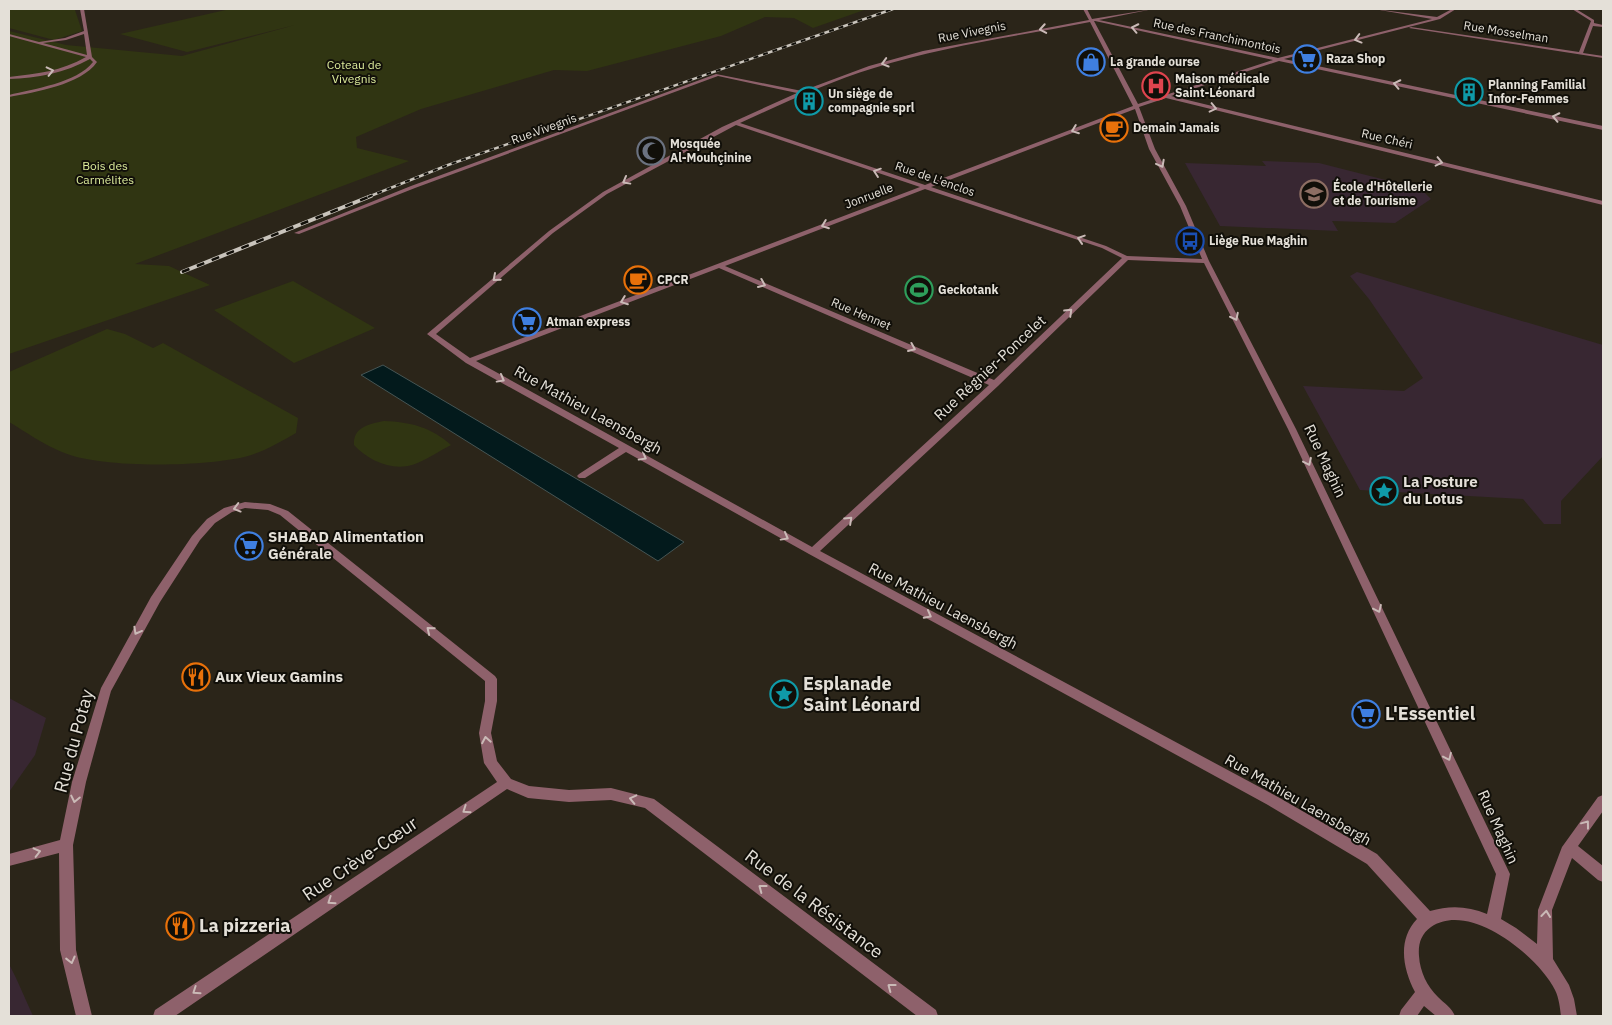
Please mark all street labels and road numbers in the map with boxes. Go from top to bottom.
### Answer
street label: Rue des Franchimontois [1152,15,1282,56]
street label: Rue Mosselman [1463,17,1550,46]
street label: Rue Vivegnis [937,18,1007,45]
street label: Rue Vivegnis [509,110,579,147]
street label: Rue Chéri [1360,125,1414,152]
street label: Rue de L'enclos [893,158,977,199]
street label: Jonruelle [843,179,895,212]
street label: Rue Hennet [829,294,893,333]
street label: Rue Régnier-Poncelet [930,311,1050,424]
street label: Rue Mathieu Laensbergh [511,361,665,458]
street label: Rue Maghin [1300,421,1351,501]
street label: Rue Mathieu Laensbergh [865,558,1021,653]
street label: Rue du Potay [49,687,98,795]
street label: Rue Mathieu Laensbergh [1222,750,1375,849]
street label: Rue Maghin [1474,787,1523,867]
street label: Rue Crève-Cœur [298,811,422,906]
street label: Rue de la Résistance [741,844,888,963]

